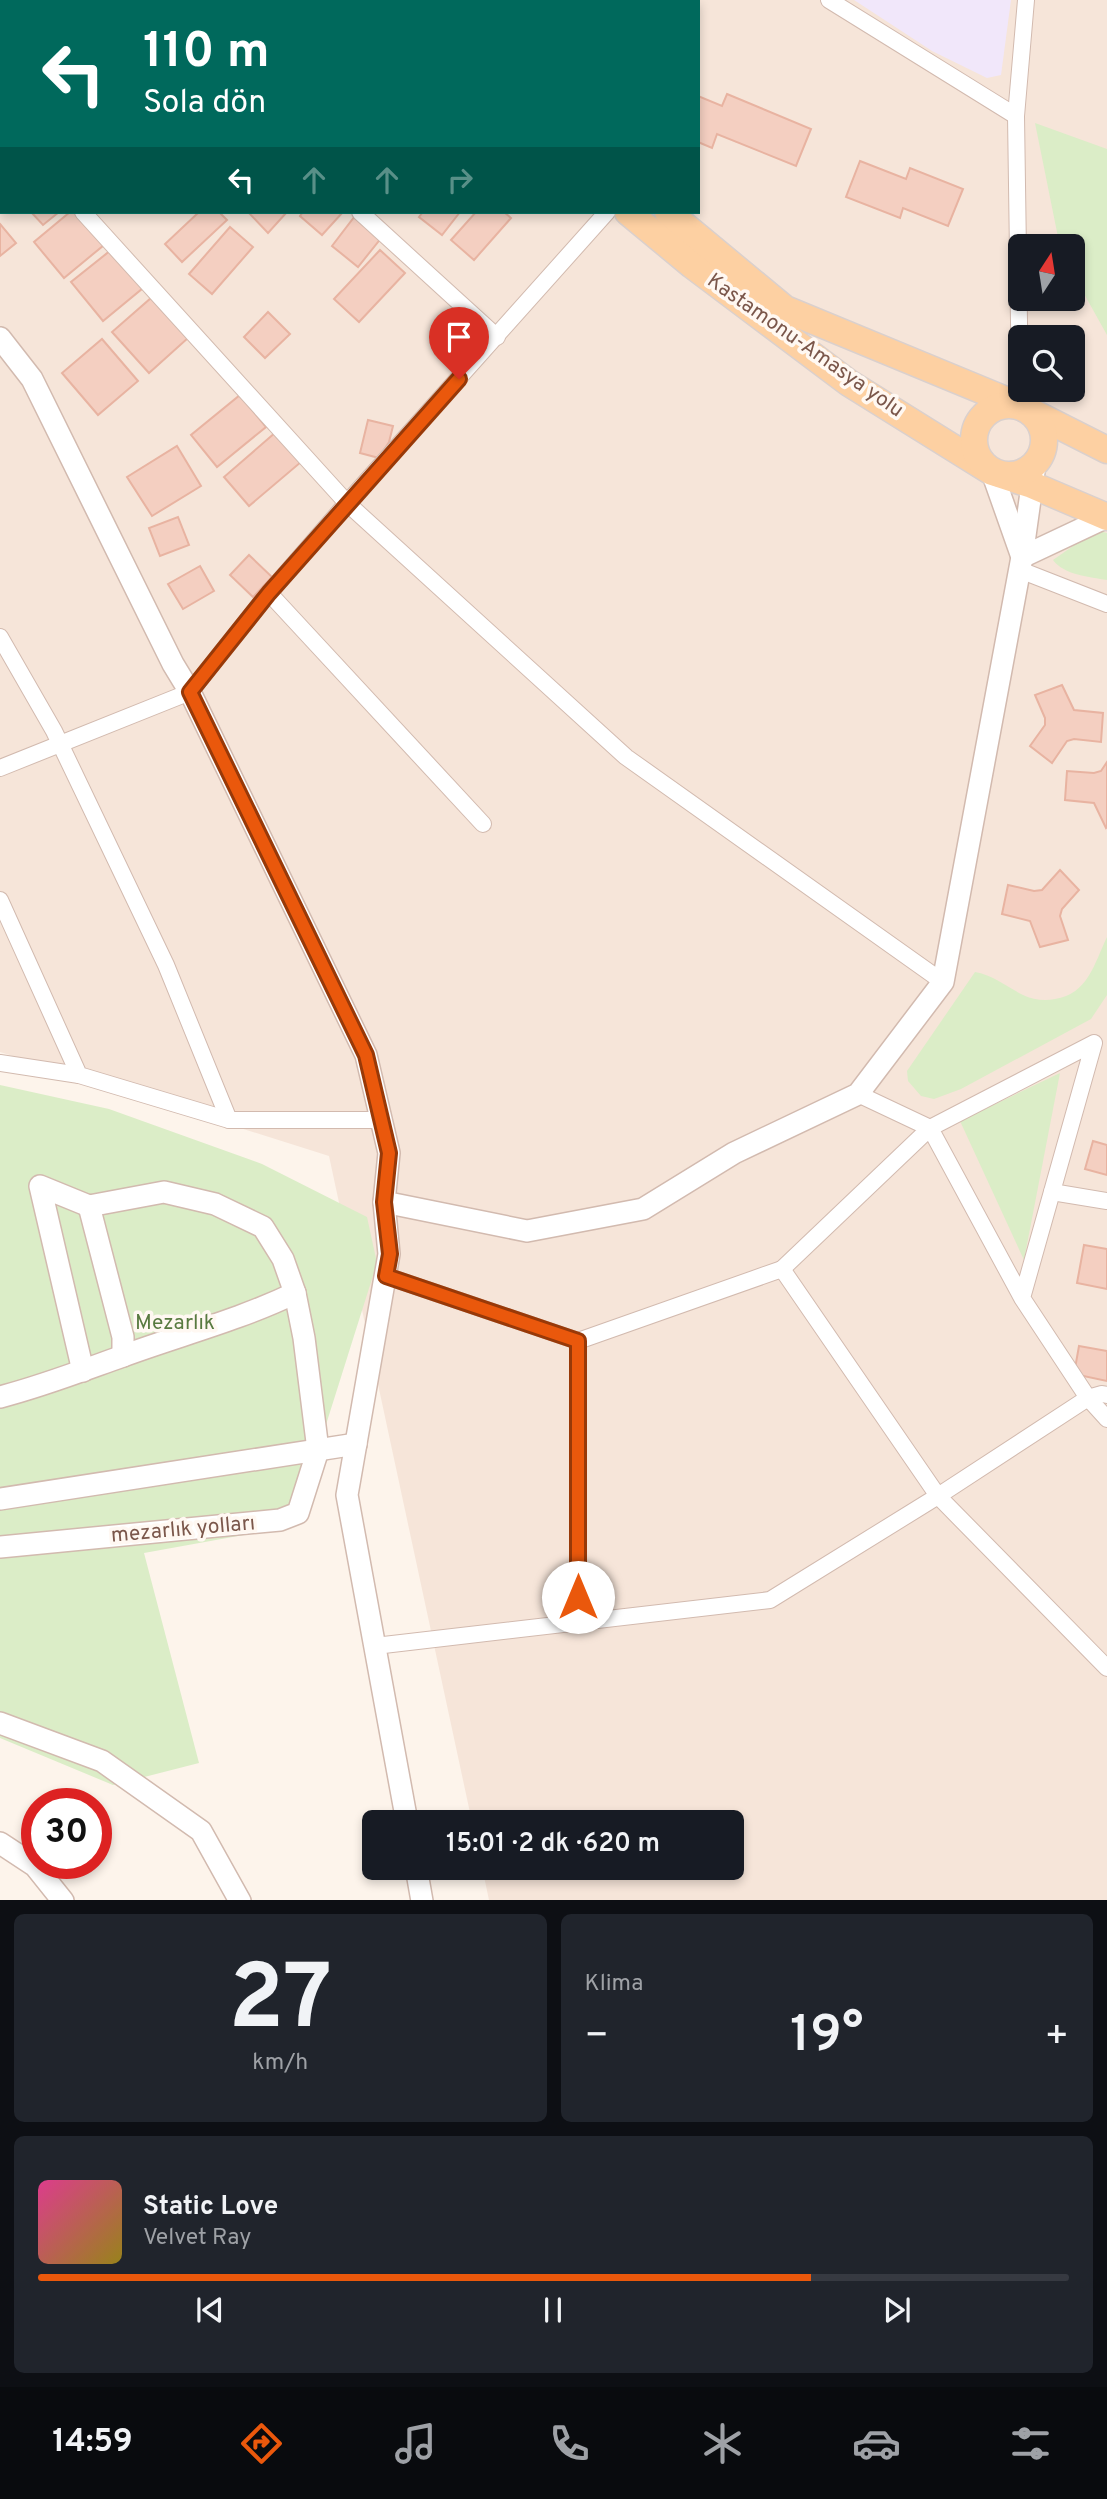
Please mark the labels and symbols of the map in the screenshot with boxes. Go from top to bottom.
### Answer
north arrow [1008,234,1085,312]
street label: Kastamonu-Amasya yolu [701,268,909,424]
pin [429,307,489,379]
park label: Mezarlık [135,1310,215,1337]
street label: mezarlık yolları [110,1510,256,1550]
position arrow [541,1560,615,1634]
speed limit sign: 30 [21,1788,112,1879]

